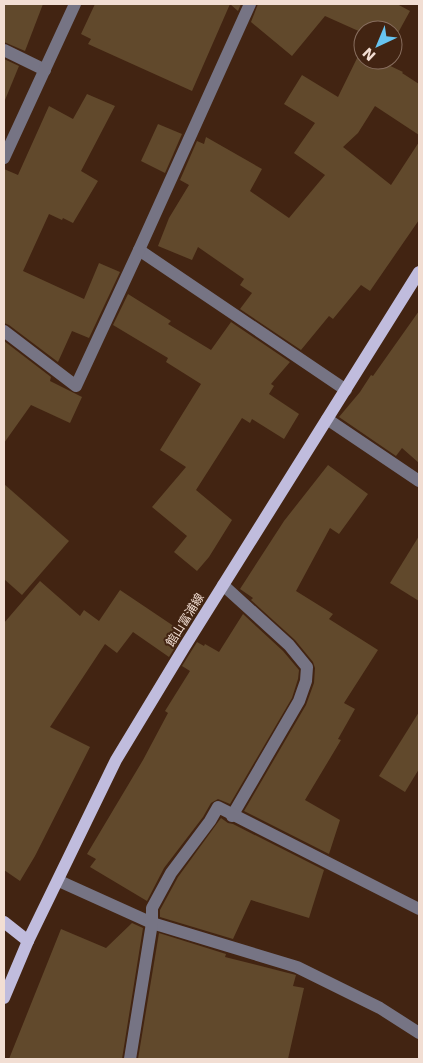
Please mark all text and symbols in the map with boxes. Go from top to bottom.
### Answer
north arrow [353,20,403,70]
text: N [359,45,379,64]
street label: 館山富浦線 [163,591,207,649]

